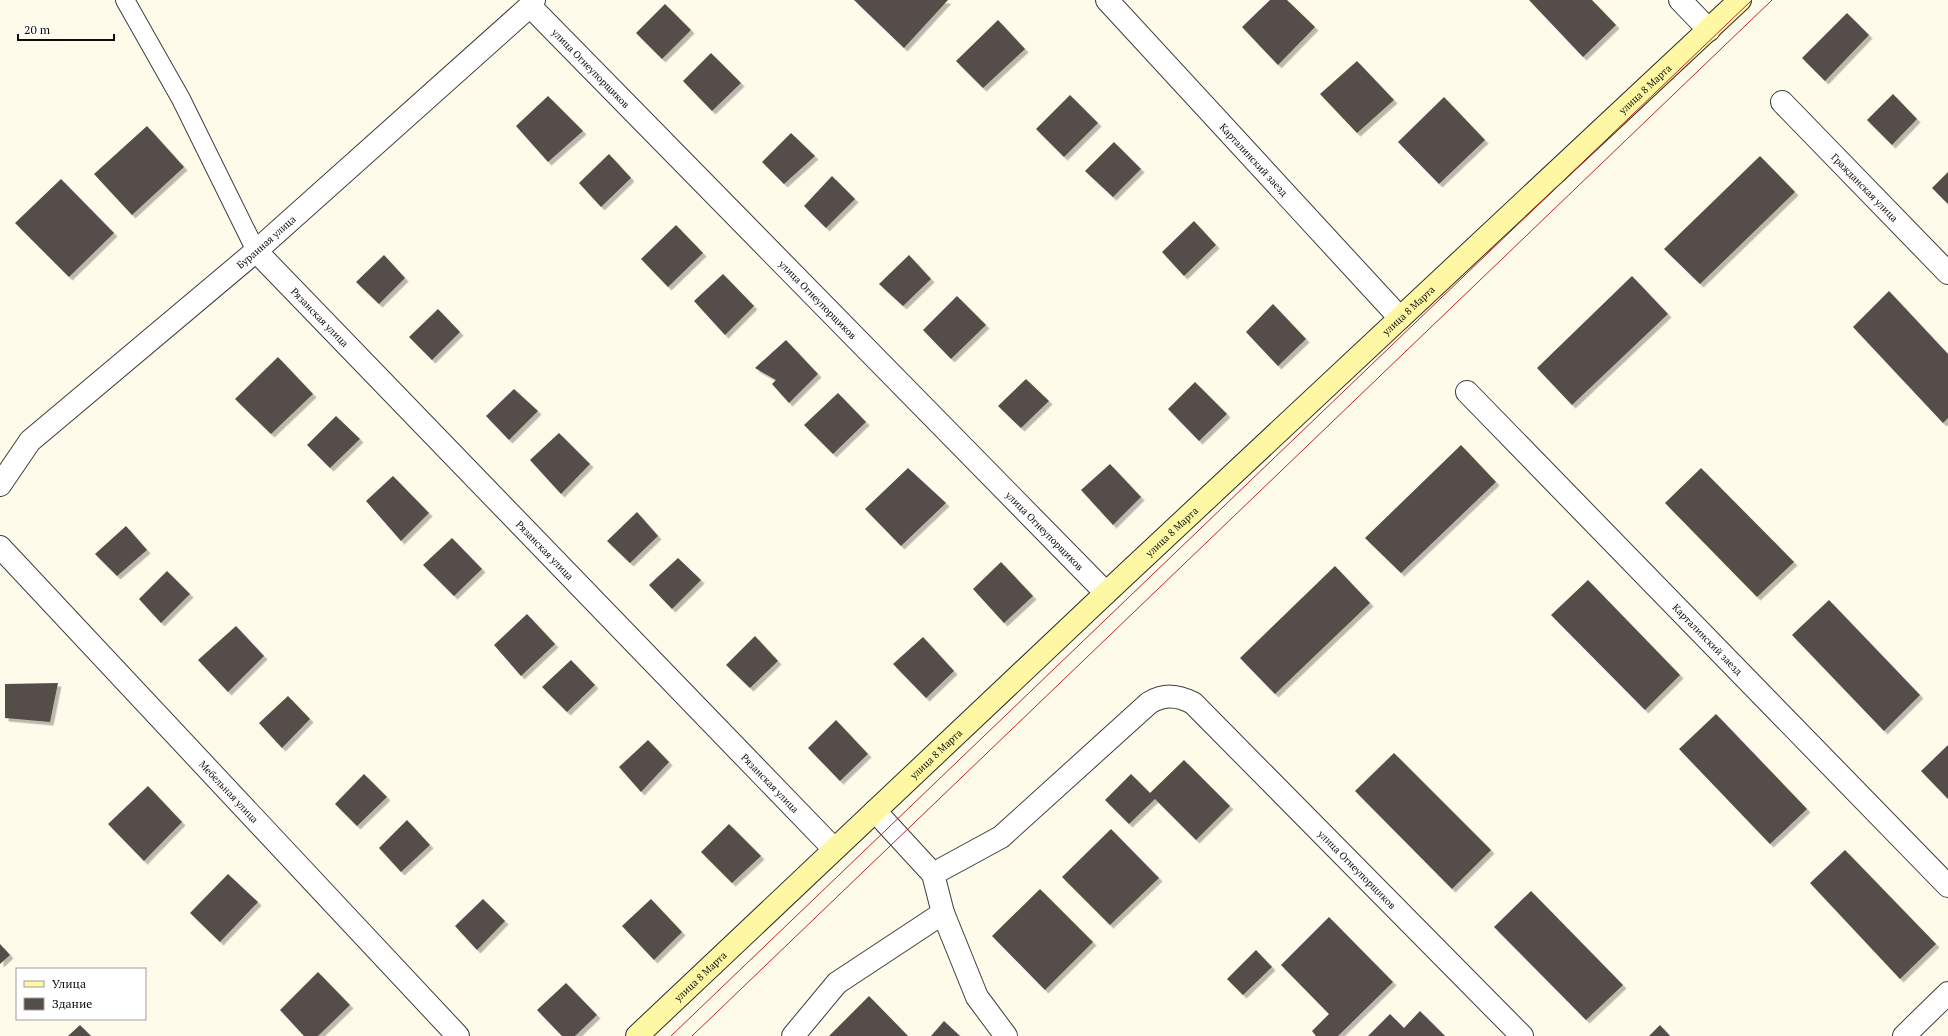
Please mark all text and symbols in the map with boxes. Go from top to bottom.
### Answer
scale bar [18,16,114,42]
text: 20 m [24,22,51,37]
street label: улица Огнеупорщиков [548,25,632,111]
street label: улица 8 Марта [1616,62,1674,118]
street label: Карталинский заезд [1217,121,1291,199]
street label: Гражданская улица [1828,151,1901,225]
street label: Буранная улица [234,213,298,272]
street label: улица Огнеупорщиков [775,257,859,342]
street label: улица 8 Марта [1379,283,1438,339]
street label: Рязанская улица [288,285,351,350]
street label: улица Огнеупорщиков [1002,488,1086,573]
street label: улица 8 Марта [1142,504,1201,560]
street label: Рязанская улица [513,518,576,583]
street label: Карталинский заезд [1670,601,1745,678]
street label: улица 8 Марта [907,726,965,783]
street label: Рязанская улица [738,751,801,816]
street label: Мебельная улица [196,758,261,826]
street label: улица Огнеупорщиков [1314,827,1399,912]
street label: улица 8 Марта [671,949,729,1005]
legend [16,968,146,1020]
text: Улица [52,976,86,991]
text: Здание [52,996,92,1011]

